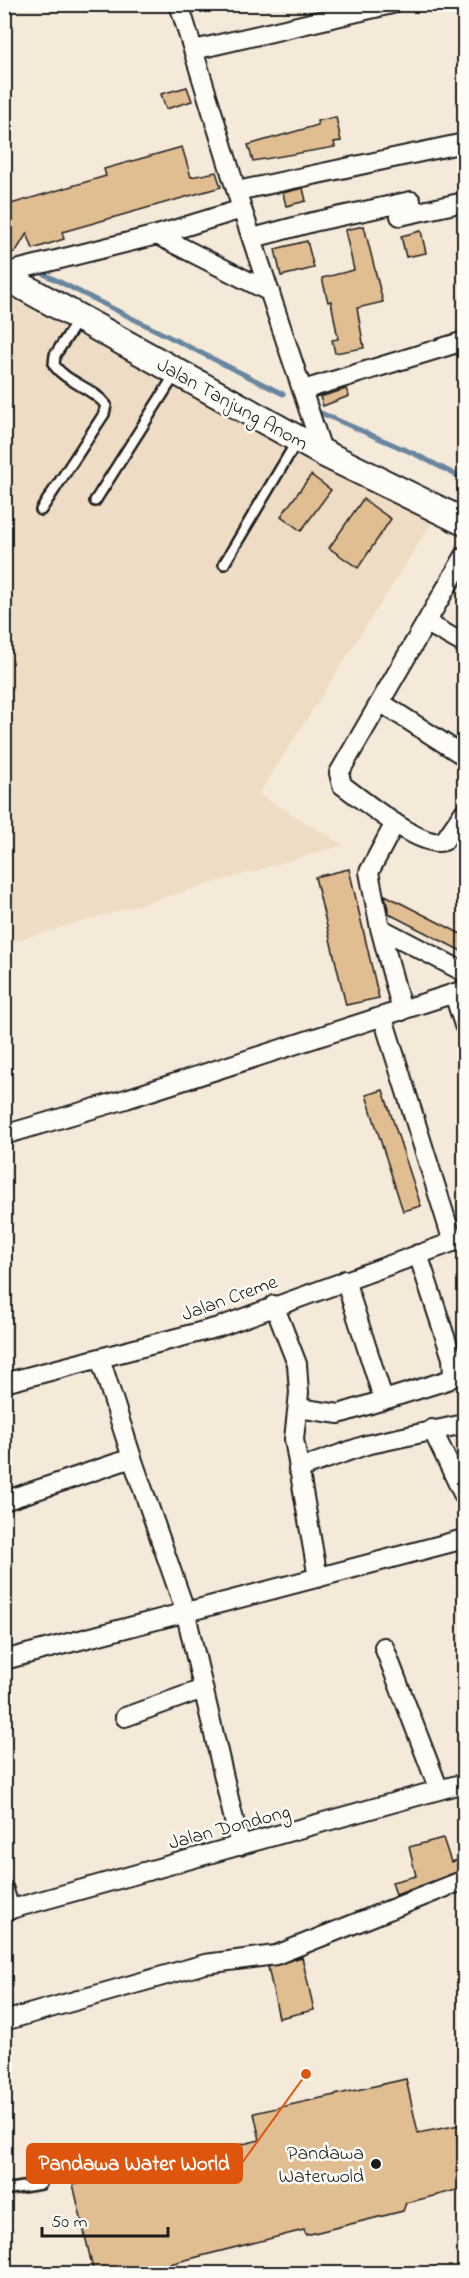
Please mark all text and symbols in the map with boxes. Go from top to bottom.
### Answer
street label: Jalan Tanjung Anom [150,352,313,460]
street label: Jalan Creme [178,1269,282,1330]
street label: Jalan Dondong [166,1798,294,1860]
place label: Pandawa Waterwold [279,2140,364,2192]
callout: Pandawa Water World [27,2144,242,2183]
text: Pandawa Water World [39,2150,230,2180]
marker: Pandawa Waterwold [369,2157,383,2171]
scale bar [42,2200,168,2238]
text: 50 m [51,2210,88,2236]

